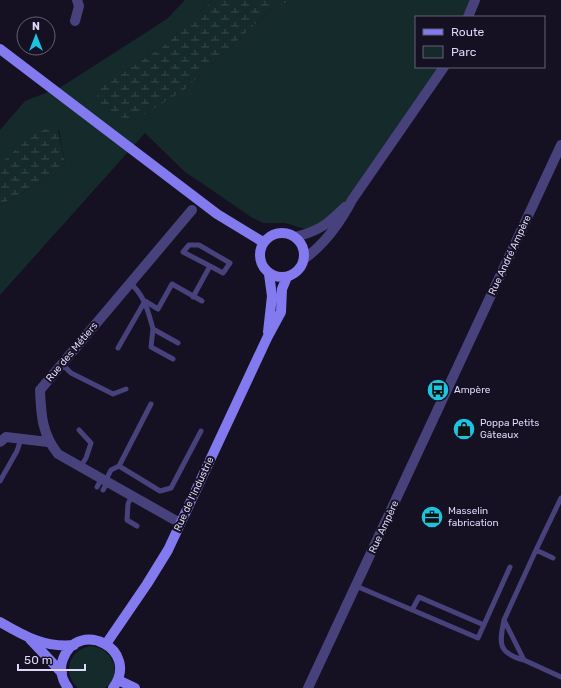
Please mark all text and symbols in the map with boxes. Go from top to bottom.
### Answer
north arrow [16,16,56,56]
legend [415,16,545,68]
text: N [32,20,40,33]
text: Route [451,25,485,39]
text: Parc [451,45,477,59]
street label: Rue André Ampère [486,213,534,297]
street label: Rue des Métiers [44,320,100,384]
bus stop icon: Ampère [425,377,451,403]
place label: Ampère [454,384,491,396]
shop icon: Poppa Petits Gâteaux [451,416,477,442]
place label: Poppa Petits Gâteaux [480,417,539,441]
street label: Rue de l'Industrie [171,454,217,533]
street label: Rue Ampère [367,498,402,555]
office icon: Masselin fabrication [419,504,445,530]
place label: Masselin fabrication [448,505,499,529]
scale bar [18,646,85,672]
text: 50 m [24,653,52,667]

